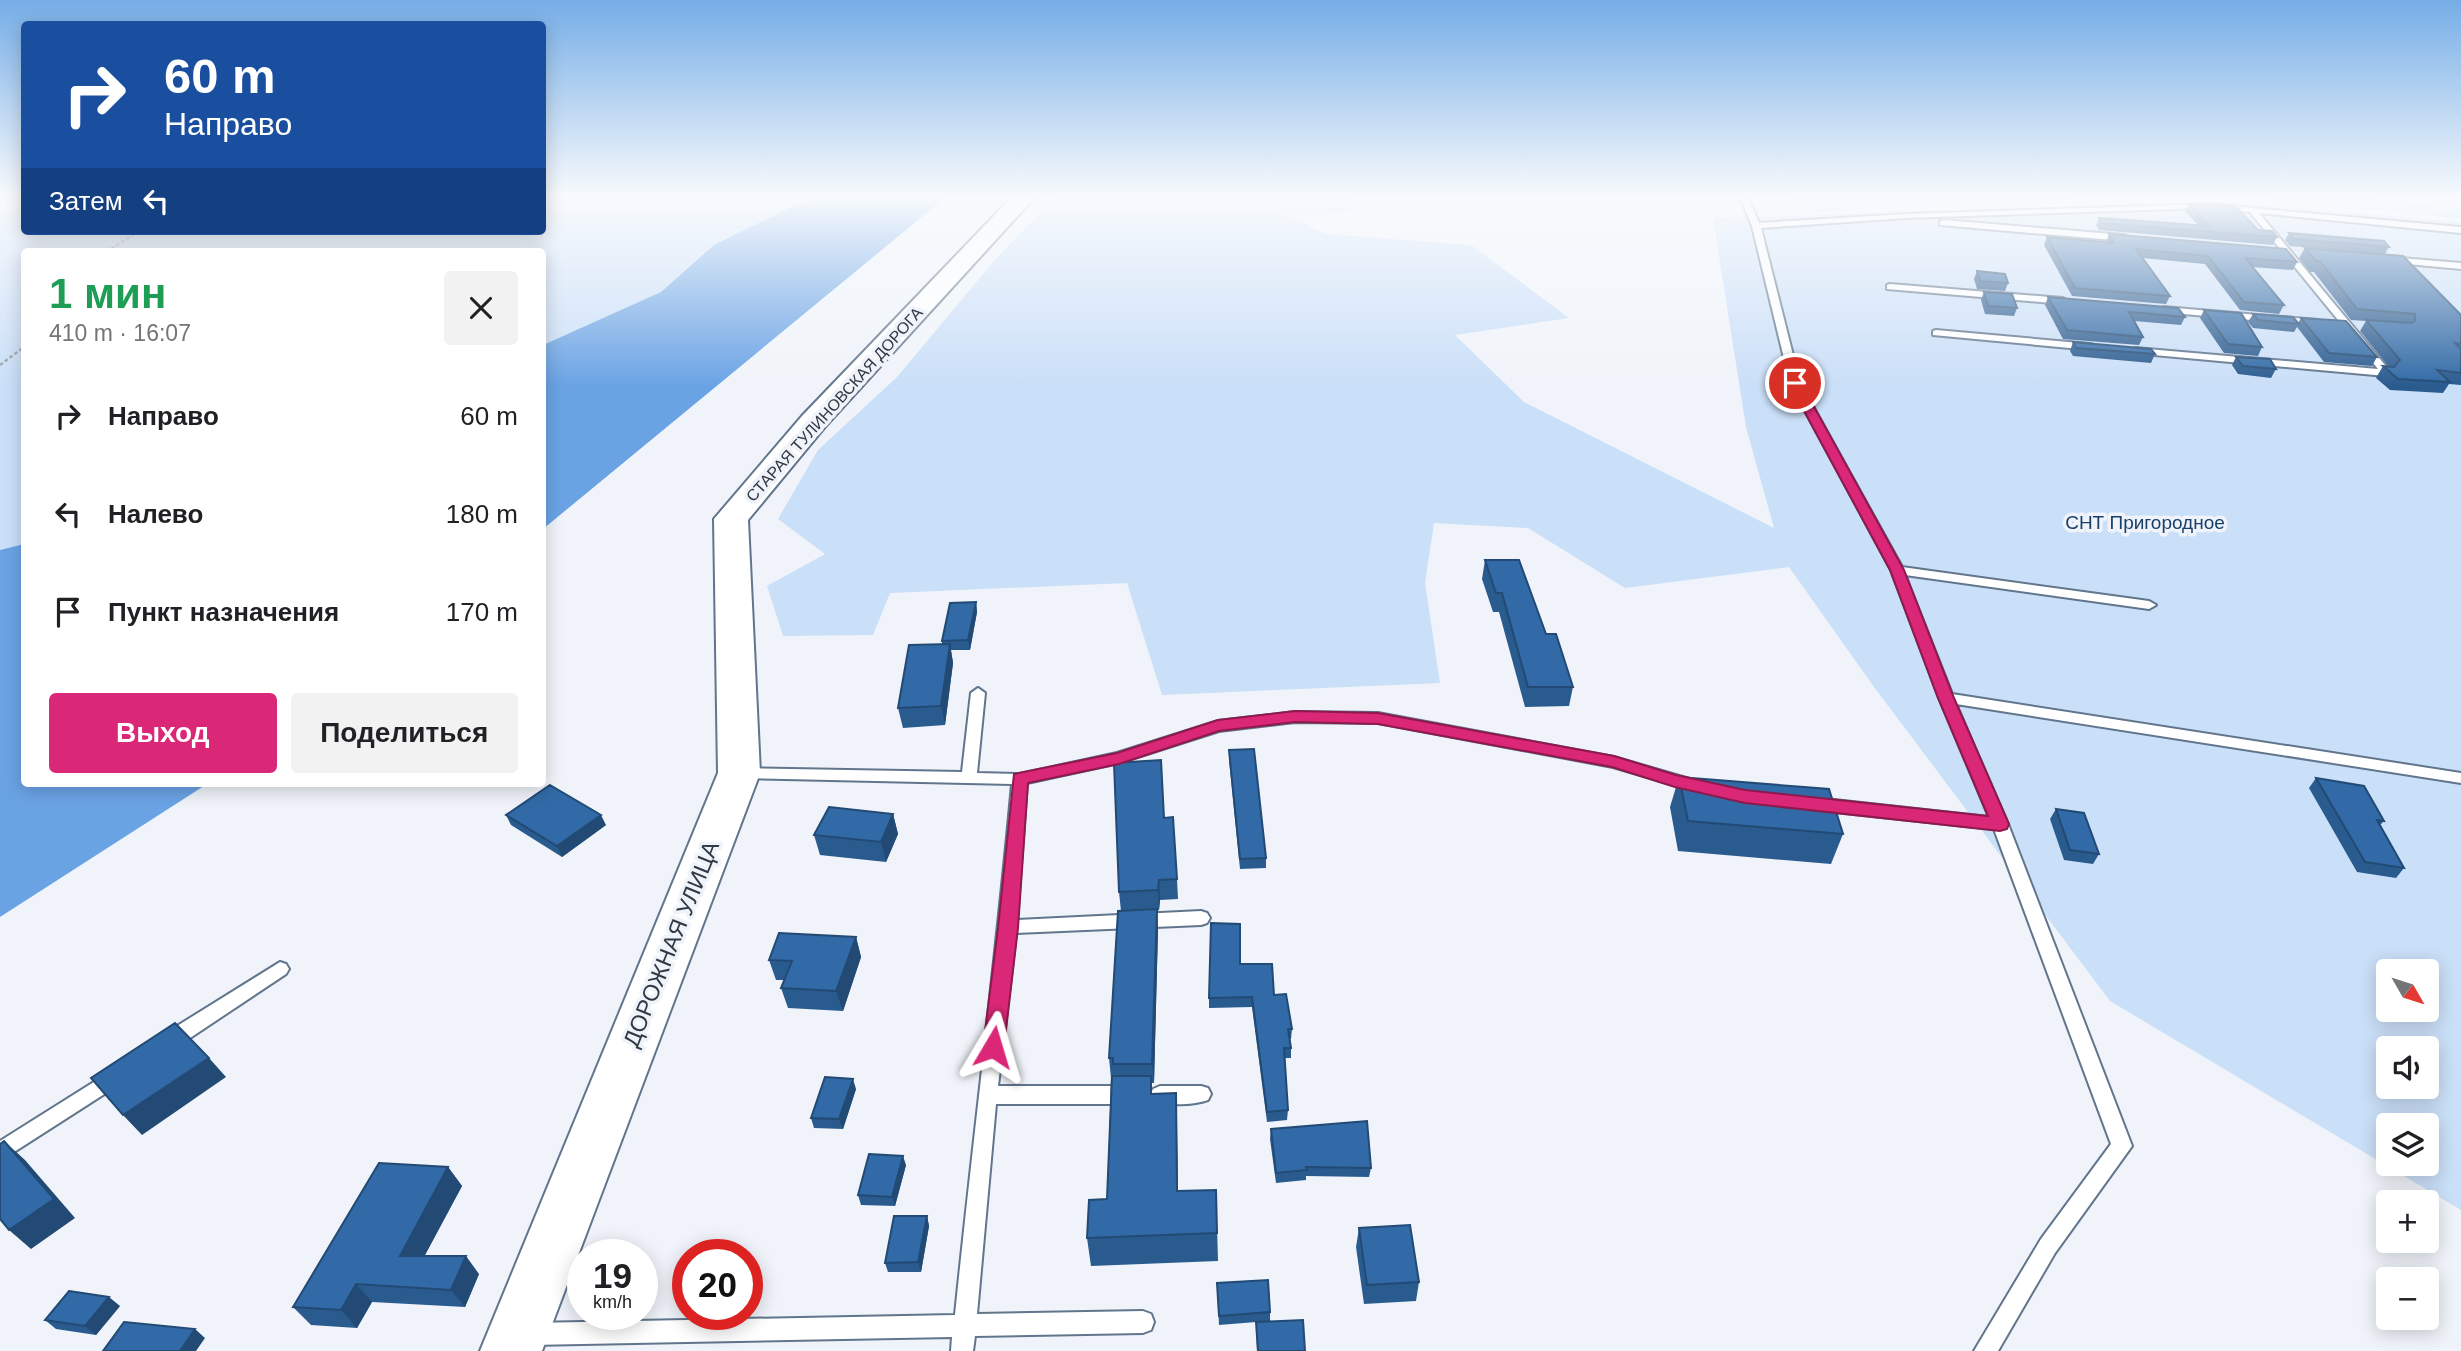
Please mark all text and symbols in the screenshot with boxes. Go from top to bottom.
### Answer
icon: right [49,49,140,140]
text: 60 m [164,49,276,103]
text: Направо [164,106,292,142]
icon: left [137,182,175,220]
text: Затем [49,186,123,216]
text: 1 мин [49,270,166,317]
button: close [444,271,518,345]
street label: СТАРАЯ ТУЛИНОВСКАЯ ДОРОГА [743,304,926,505]
text: 410 m · 16:07 [49,320,191,346]
pin [1765,353,1825,413]
icon: arrive [1776,364,1814,402]
icon: right [49,397,87,435]
text: Направо [108,401,219,431]
text: 60 m [460,401,518,431]
icon: left [49,495,87,533]
text: Налево [108,499,203,529]
text: 180 m [446,499,518,529]
park label: СНТ Пригородное [2065,512,2225,533]
icon: arrive [49,593,87,631]
text: Пункт назначения [108,597,339,627]
text: 170 m [446,597,518,627]
button: Выход [49,693,277,773]
button: Поделиться [291,693,518,773]
street label: ДОРОЖНАЯ УЛИЦА [618,837,724,1051]
north arrow [2376,959,2440,1022]
map controls [2376,959,2439,1330]
position arrow [956,1010,1030,1084]
button: sound [2376,1036,2439,1099]
button: layers [2376,1113,2439,1176]
button: + [2376,1190,2439,1253]
speed limit sign: 20 [672,1239,763,1330]
text: 19 [593,1256,632,1295]
button: − [2376,1267,2439,1330]
text: km/h [593,1292,632,1312]

